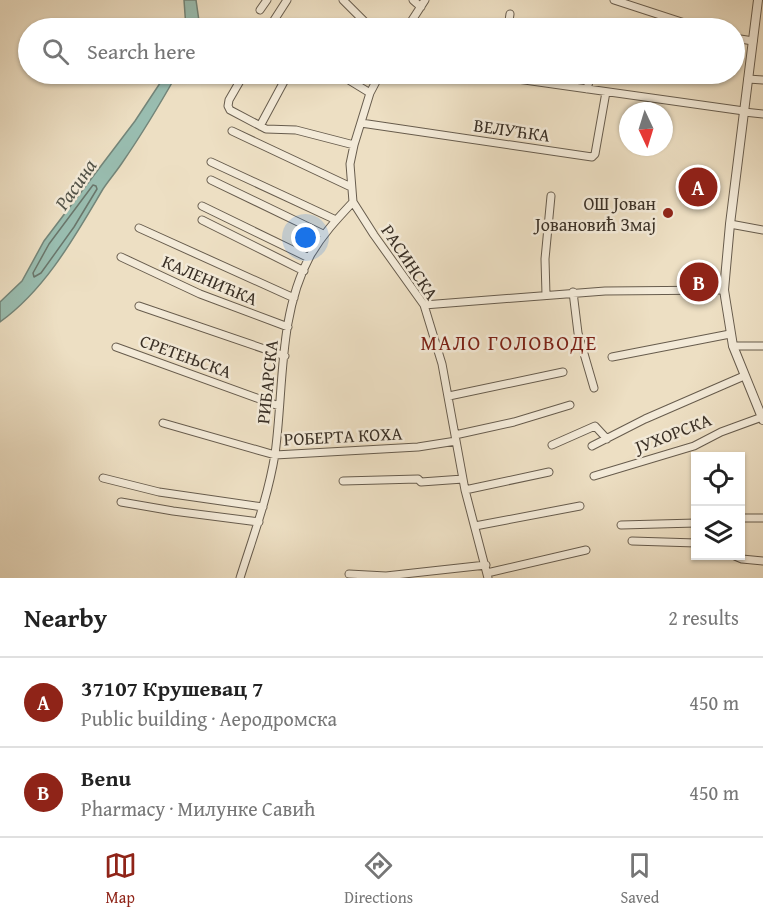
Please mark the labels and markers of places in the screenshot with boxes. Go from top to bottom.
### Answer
pin: A [678,164,718,210]
place label: ОШ Јован Јовановић Змај [533,190,656,238]
marker: ОШ Јован Јовановић Змај [661,206,675,220]
pin: B [680,260,718,304]

